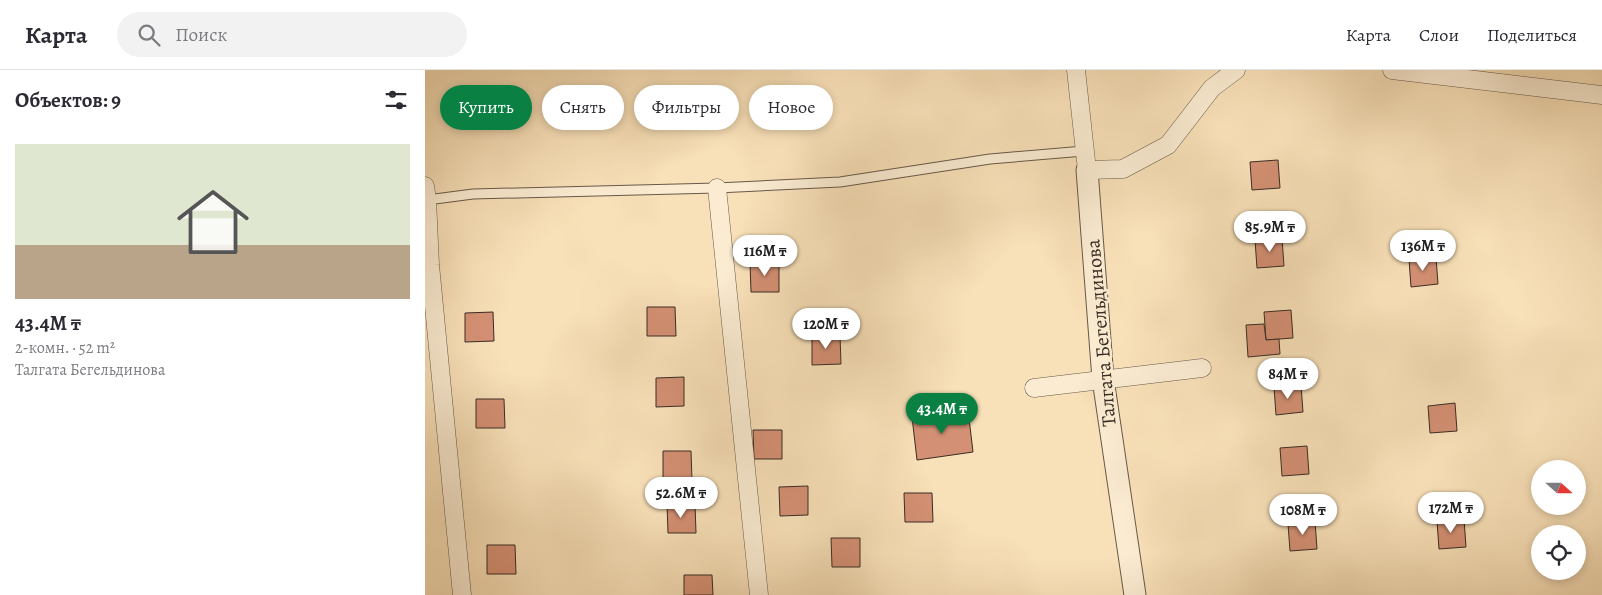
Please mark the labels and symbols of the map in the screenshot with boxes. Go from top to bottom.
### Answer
pin: 85.9M ₸ [1224,210,1316,253]
pin: 136M ₸ [1382,230,1464,272]
pin: 116M ₸ [724,234,806,277]
street label: Талгата Бегельдинова [1079,237,1123,428]
pin: 120M ₸ [785,308,867,350]
pin: 84M ₸ [1253,358,1323,400]
pin: 43.4M ₸ [896,392,988,435]
north arrow [1531,460,1586,515]
pin: 52.6M ₸ [635,476,727,519]
pin: 172M ₸ [1410,492,1492,534]
pin: 108M ₸ [1262,494,1344,536]

